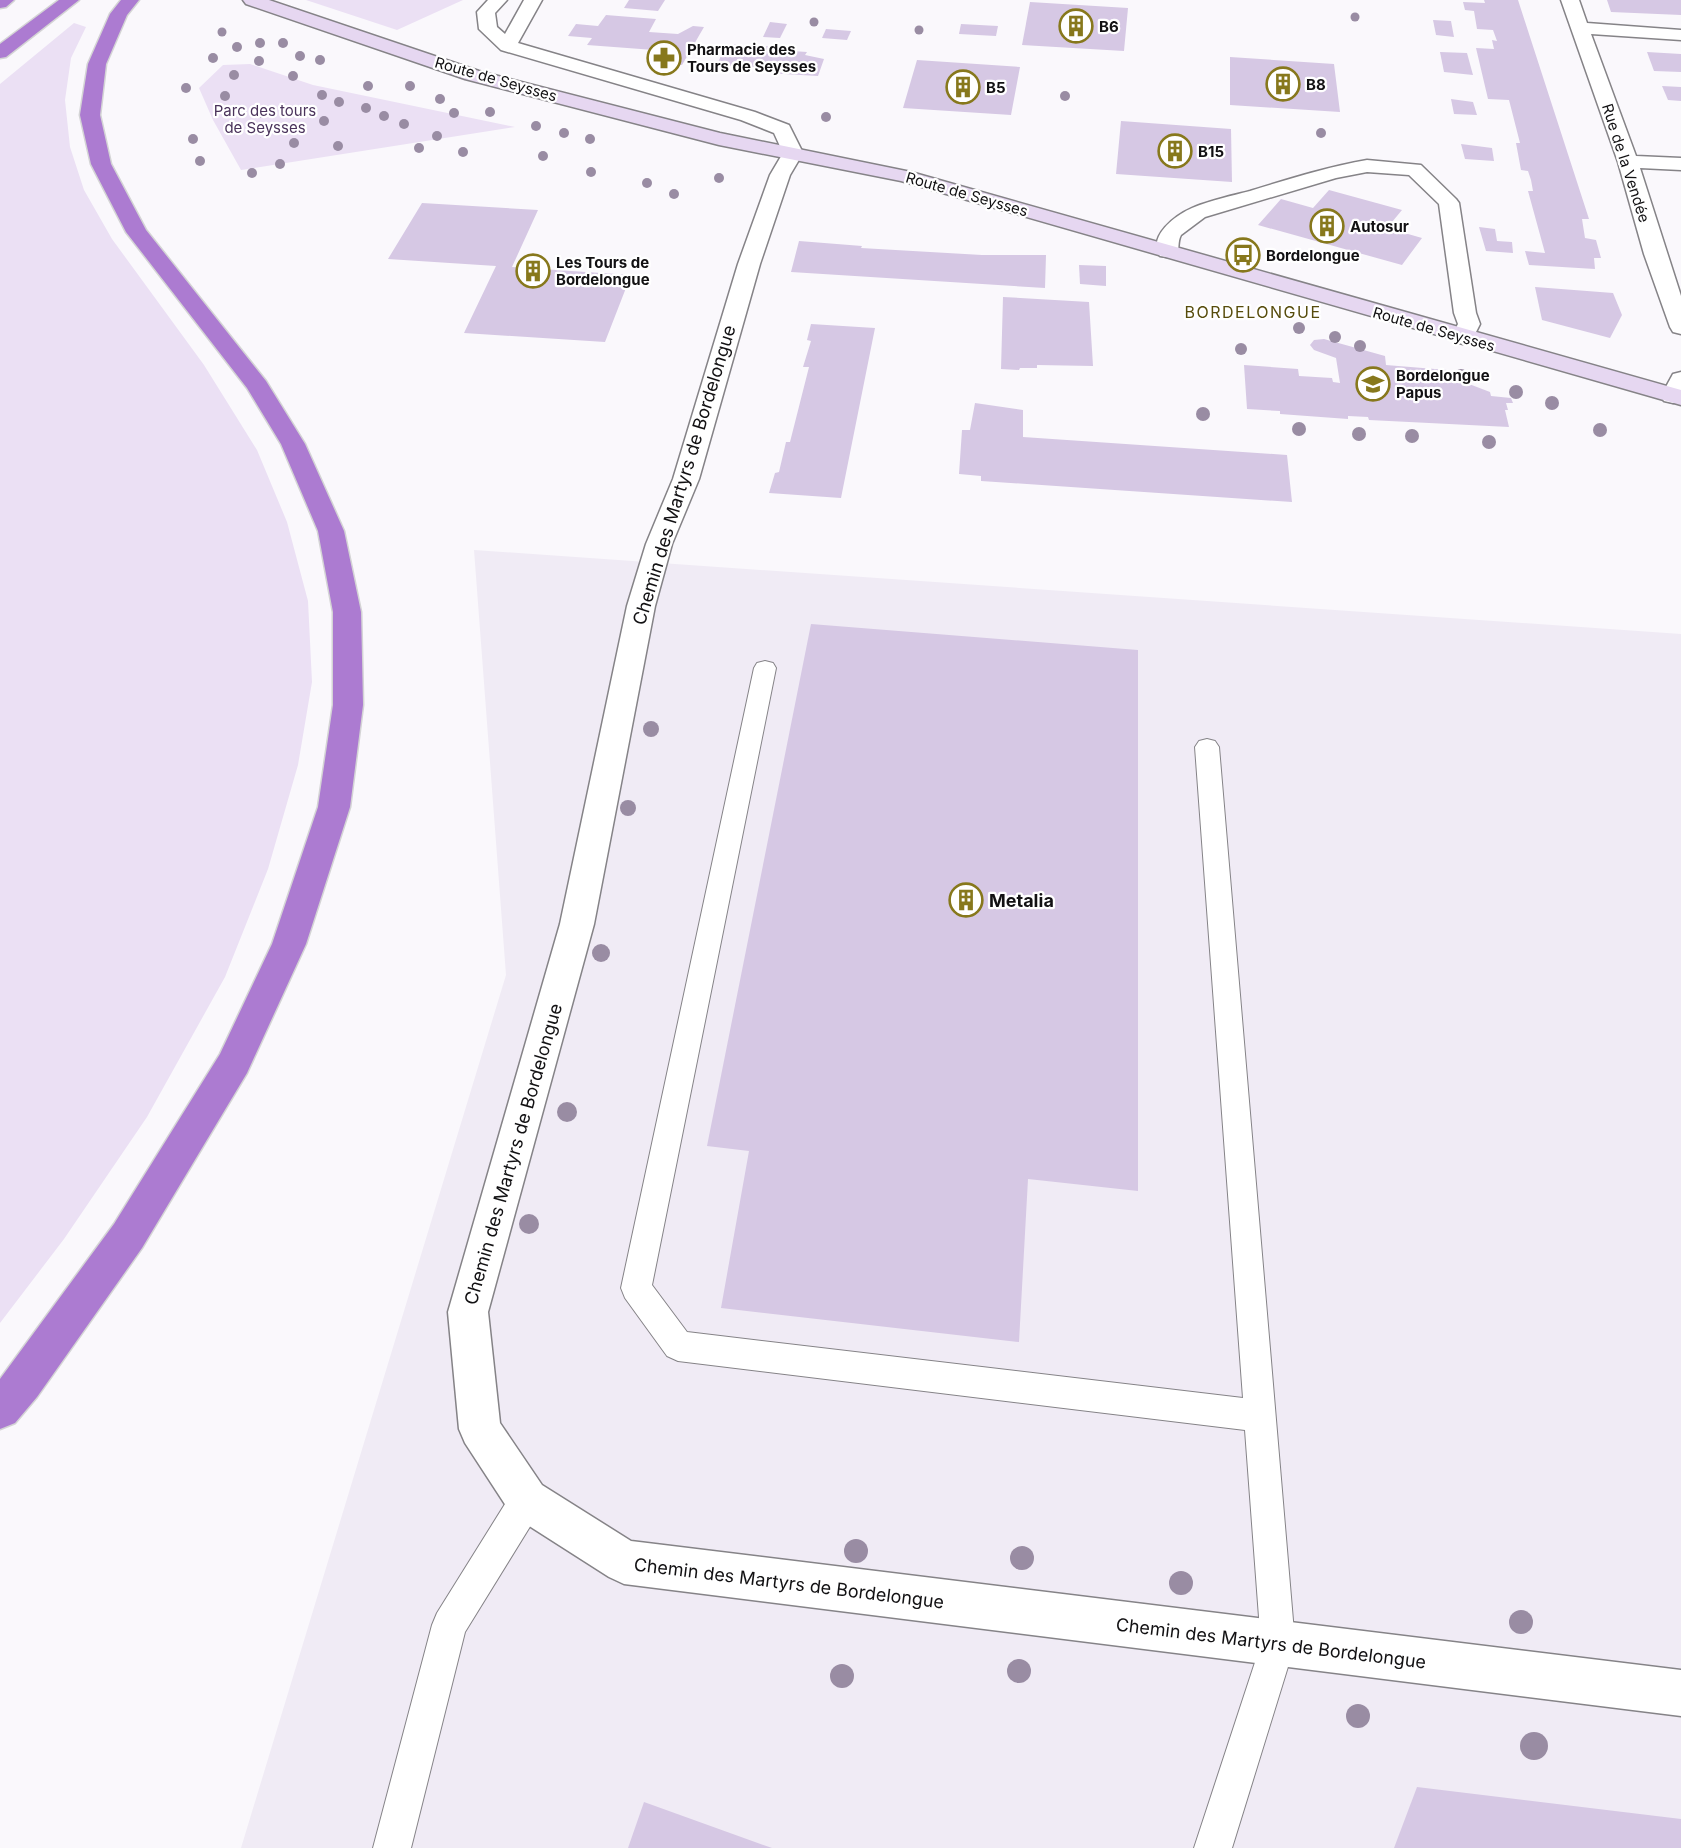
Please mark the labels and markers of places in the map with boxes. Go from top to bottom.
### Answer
building icon: B6 [1058,8,1094,44]
place label: B6 [1099,17,1119,36]
pharmacy icon: Pharmacie des Tours de Seysses [646,40,682,76]
place label: Pharmacie des Tours de Seysses [687,40,816,76]
building icon: B8 [1265,66,1301,102]
building icon: B5 [945,69,981,105]
place label: B8 [1306,75,1326,94]
place label: B5 [986,78,1006,97]
building icon: B15 [1157,133,1193,169]
place label: B15 [1198,142,1224,161]
building icon: Autosur [1309,208,1345,244]
place label: Autosur [1350,217,1409,236]
bus stop icon: Bordelongue [1225,237,1261,273]
place label: Bordelongue [1266,246,1360,265]
building icon: Les Tours de Bordelongue [515,253,551,289]
place label: Les Tours de Bordelongue [556,253,650,289]
school or university icon: Bordelongue Papus [1355,366,1391,402]
place label: Bordelongue Papus [1396,366,1490,402]
building icon: Metalia [948,882,984,918]
place label: Metalia [989,890,1054,911]

